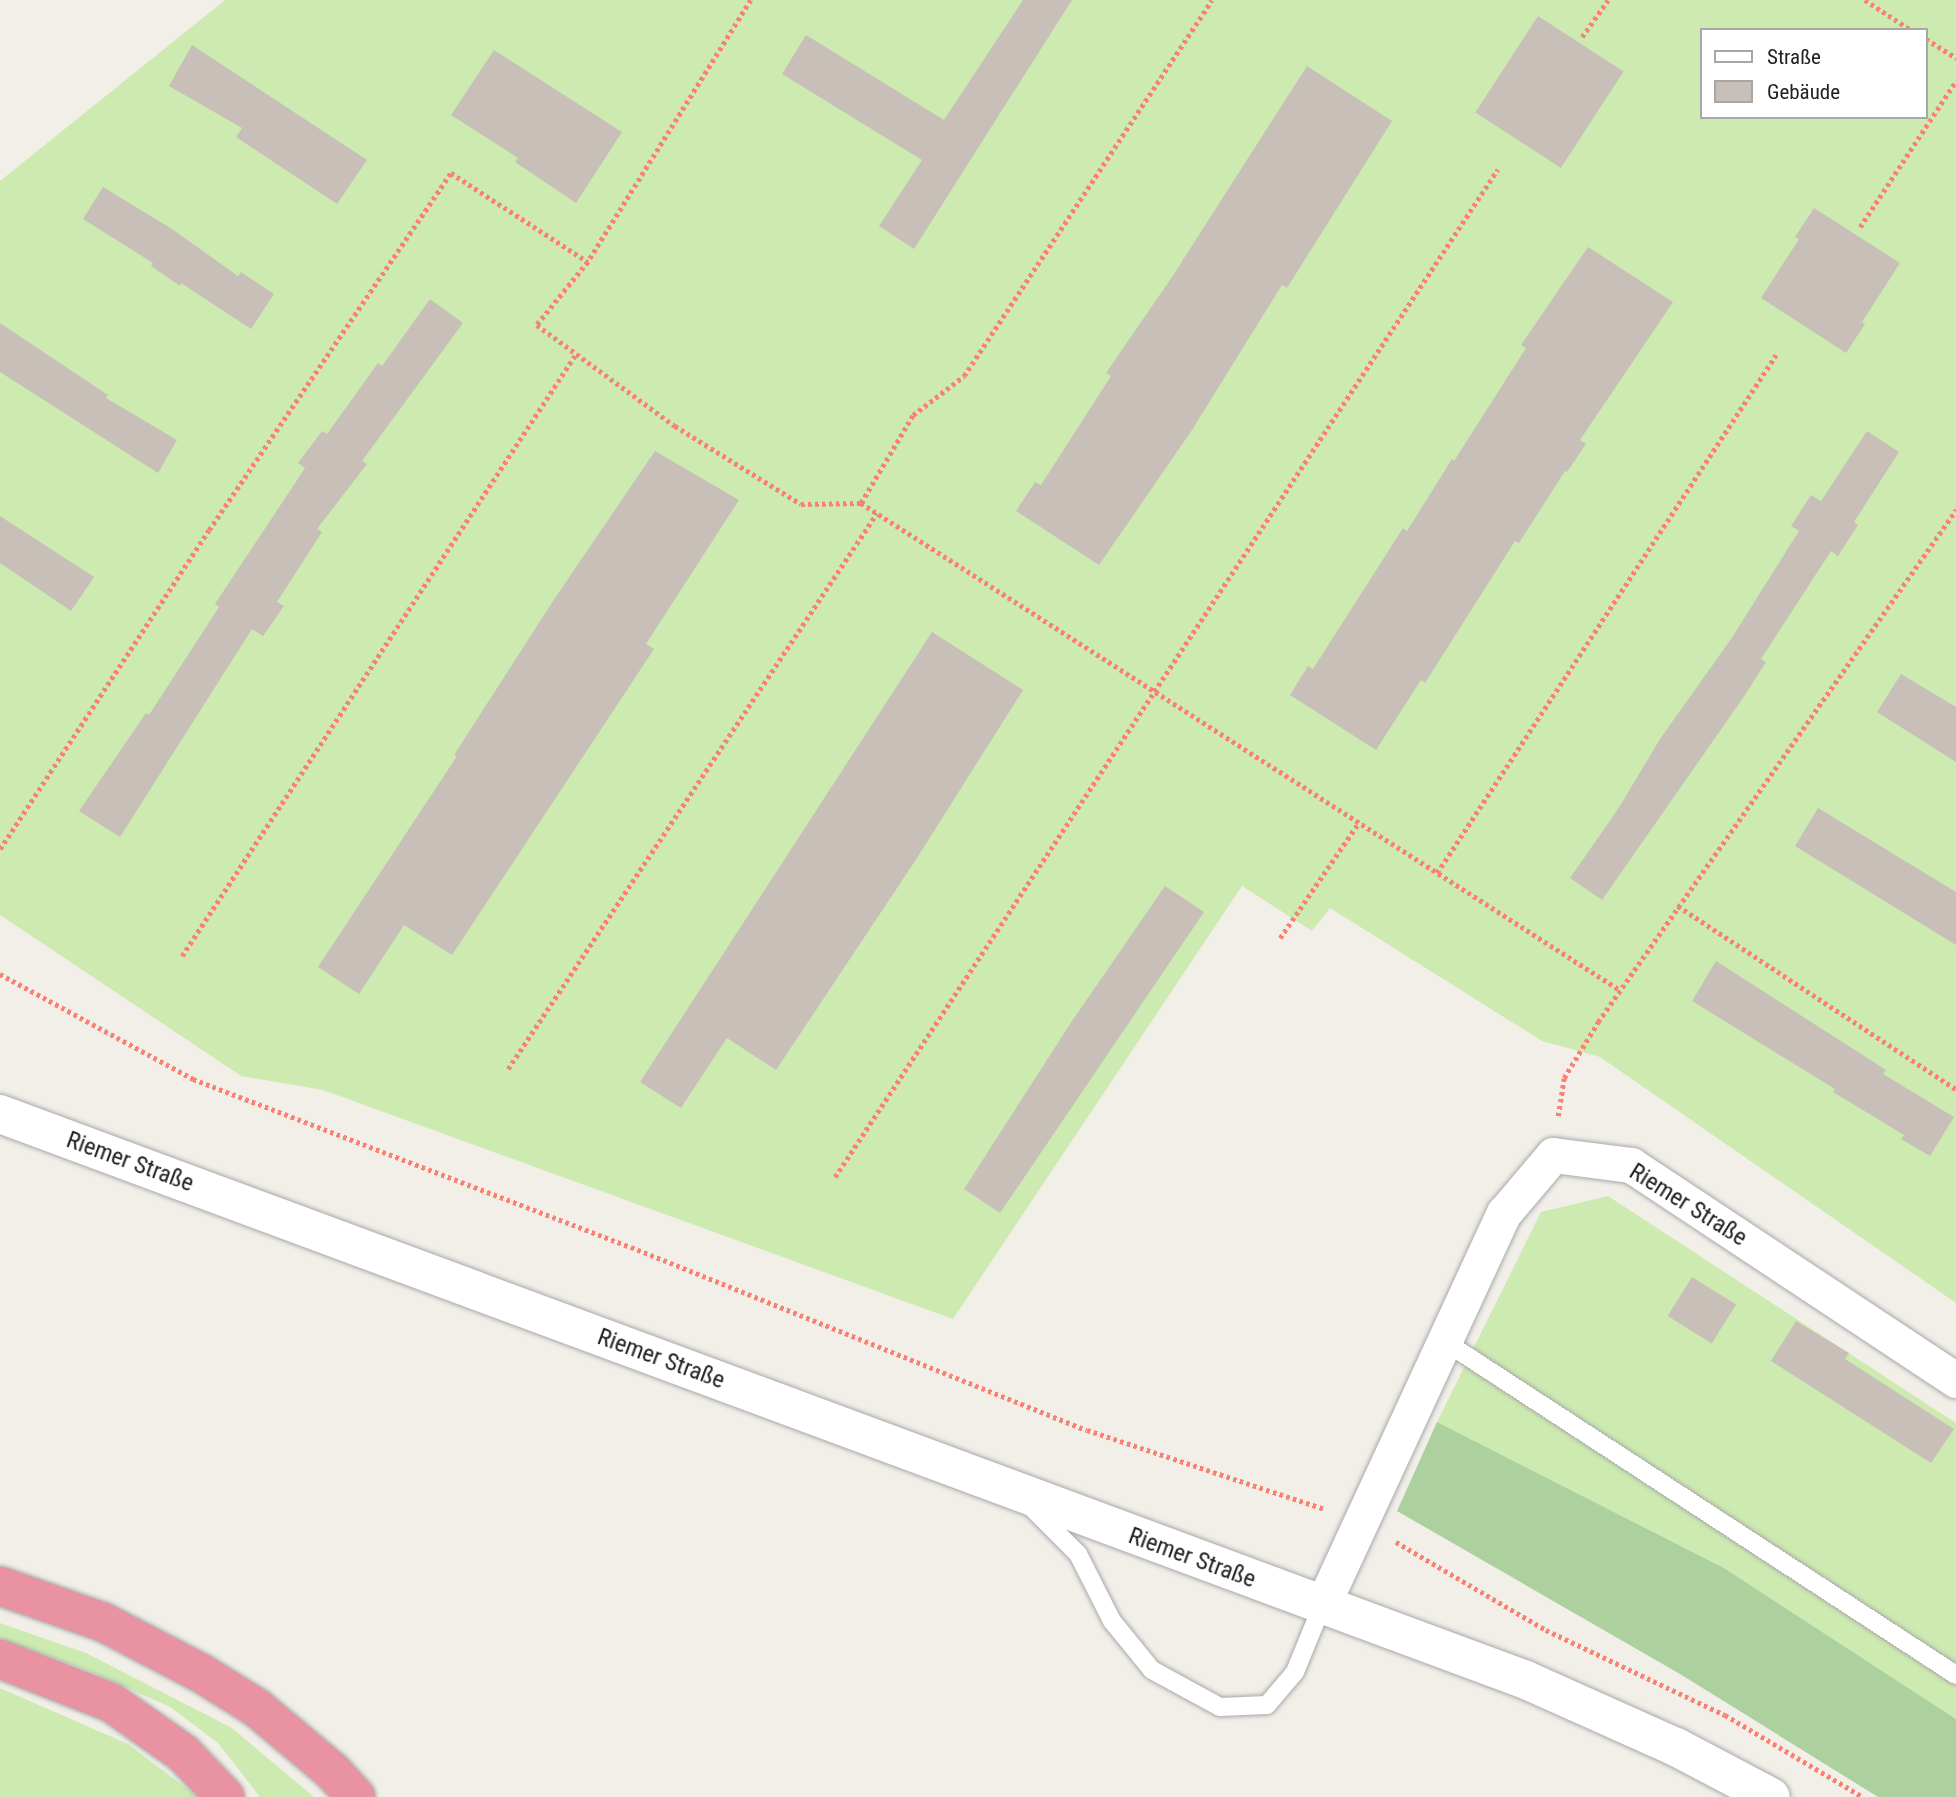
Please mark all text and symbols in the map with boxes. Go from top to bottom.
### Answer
legend [1700,28,1928,119]
text: Straße [1767,45,1821,69]
text: Gebäude [1767,80,1840,104]
street label: Riemer Straße [62,1126,198,1198]
street label: Riemer Straße [1624,1157,1752,1253]
street label: Riemer Straße [593,1323,729,1395]
street label: Riemer Straße [1124,1522,1260,1594]

